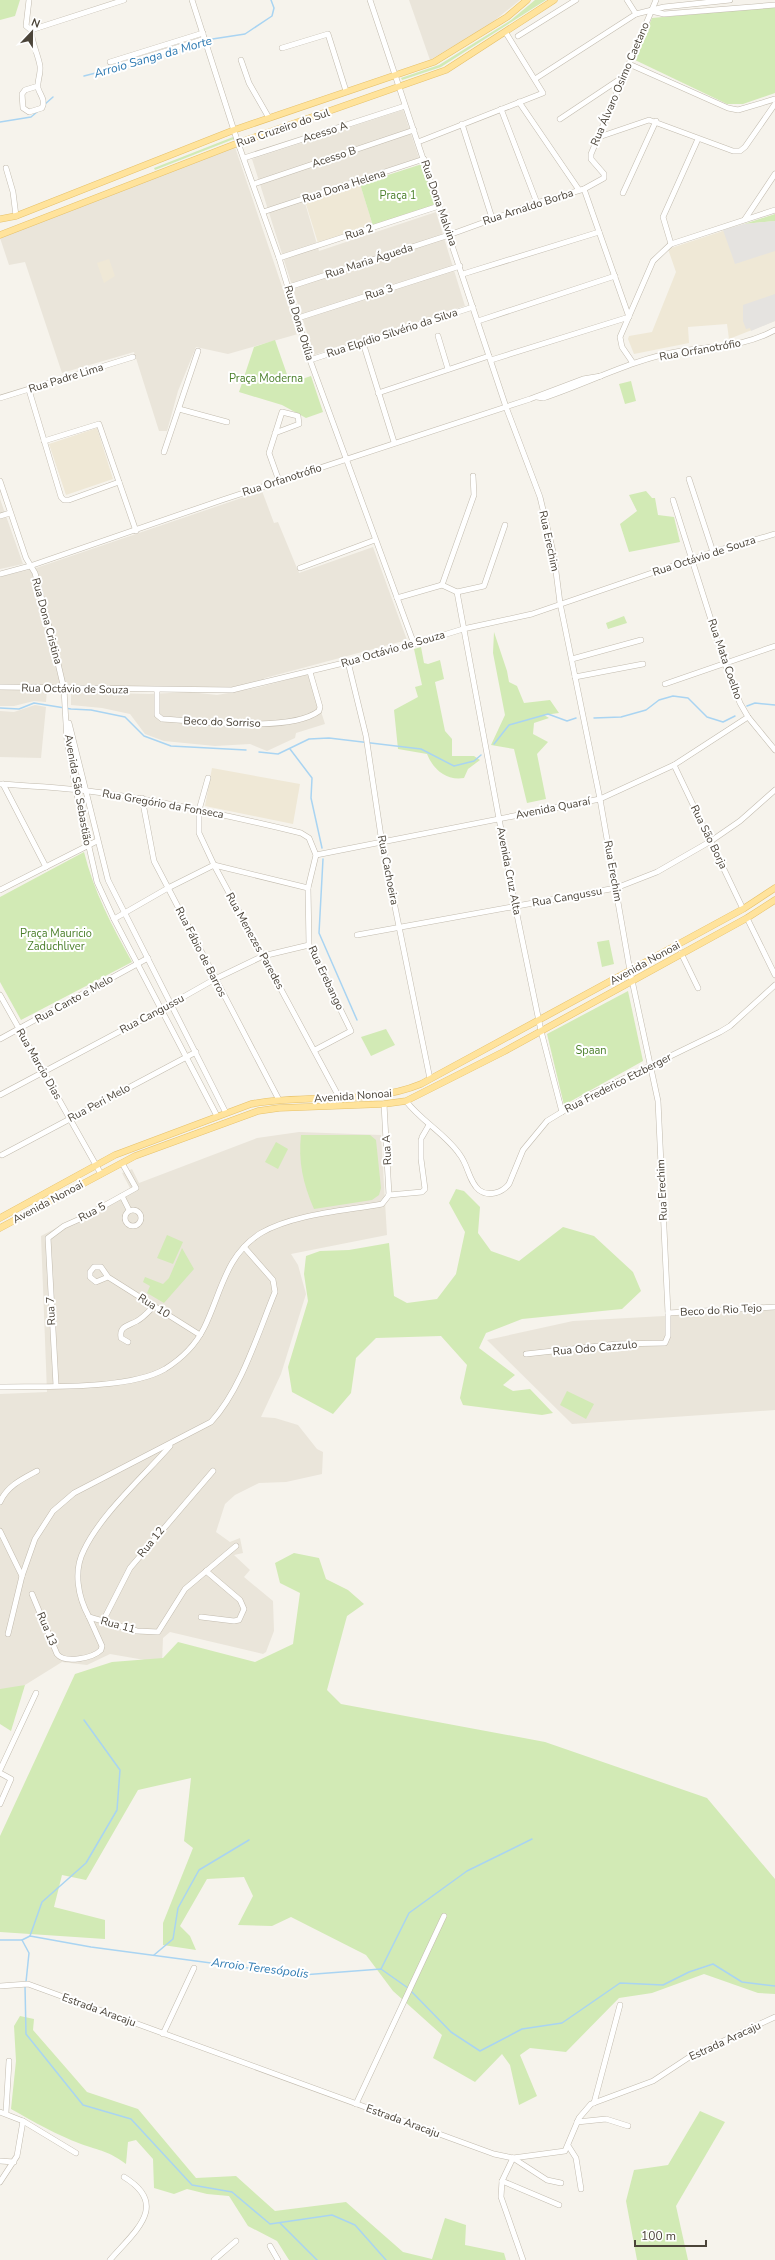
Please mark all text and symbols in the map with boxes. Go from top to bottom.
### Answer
north arrow [12,12,52,52]
text: N [29,15,42,32]
street label: Rua Álvaro Osimo Caetano [586,19,653,148]
water label: Arroio Sanga da Morte [91,32,214,82]
street label: Rua Cruzeiro do Sul [234,105,332,151]
street label: Acesso A [301,118,349,146]
street label: Acesso B [310,143,358,171]
street label: Rua Dona Malvina [417,158,461,248]
street label: Rua Dona Helena [300,165,388,207]
street label: Rua Arnaldo Borba [481,185,575,229]
park label: Praça 1 [380,188,416,203]
street label: Rua 2 [343,220,375,244]
street label: Rua Maria Águeda [323,239,415,282]
street label: Rua 3 [363,280,395,304]
street label: Rua Dona Otília [280,284,318,363]
street label: Rua Elpídio Silvério da Silva [325,305,460,361]
street label: Rua Orfanotrófio [658,335,742,365]
street label: Rua Padre Lima [27,359,105,396]
park label: Praça Moderna [229,371,303,386]
street label: Rua Orfanotrófio [240,460,324,500]
street label: Rua Erechim [535,509,563,573]
street label: Rua Octávio de Souza [651,532,758,580]
street label: Rua Dona Cristina [28,576,66,666]
street label: Rua Mata Coelho [704,617,746,701]
street label: Rua Octávio de Souza [339,627,447,671]
street label: Rua Octávio de Souza [21,681,129,697]
street label: Beco do Sorriso [183,713,261,731]
street label: Avenida São Sebastião [61,733,95,847]
street label: Rua Gregório da Fonseca [101,786,225,822]
street label: Avenida Quaraí [514,793,593,823]
street label: Rua São Borja [687,802,731,872]
street label: Avenida Cruz Alta [493,826,525,916]
street label: Rua Cachoeira [374,834,402,906]
street label: Rua Erechim [600,839,626,903]
street label: Rua Cangussu [531,883,603,911]
street label: Rua Menezes Paredes [222,890,288,992]
street label: Rua Fábio de Barros [172,904,230,1000]
park label: Praça Mauricio Zaduchliver [20,926,92,954]
street label: Avenida Nonoai [607,938,683,988]
street label: Rua Erebango [305,943,347,1013]
street label: Rua Canto e Melo [32,971,116,1027]
street label: Rua Cangussu [117,991,187,1037]
street label: Rua Marcio Dias [13,1026,65,1102]
park label: Spaan [575,1043,607,1058]
street label: Rua Frederico Etzberger [562,1049,674,1117]
street label: Rua Peri Melo [65,1080,133,1126]
street label: Avenida Nonoai [314,1086,392,1106]
street label: Rua A [379,1135,395,1165]
street label: Rua Erechim [653,1159,671,1221]
street label: Avenida Nonoai [10,1177,86,1227]
street label: Rua 5 [76,1199,109,1225]
street label: Rua 10 [135,1290,173,1322]
street label: Rua 7 [43,1296,59,1326]
street label: Beco do Rio Tejo [680,1300,762,1320]
street label: Rua Odo Cazzulo [552,1337,638,1359]
street label: Rua 12 [134,1524,168,1560]
street label: Rua 13 [33,1610,61,1648]
street label: Rua 11 [99,1613,137,1637]
water label: Arroio Teresópolis [209,1954,310,1982]
street label: Estrada Aracaju [60,1990,138,2030]
street label: Estrada Aracaju [687,2018,763,2064]
street label: Estrada Aracaju [364,2101,442,2141]
scale bar [635,2222,706,2248]
text: 100 m [641,2228,676,2244]

